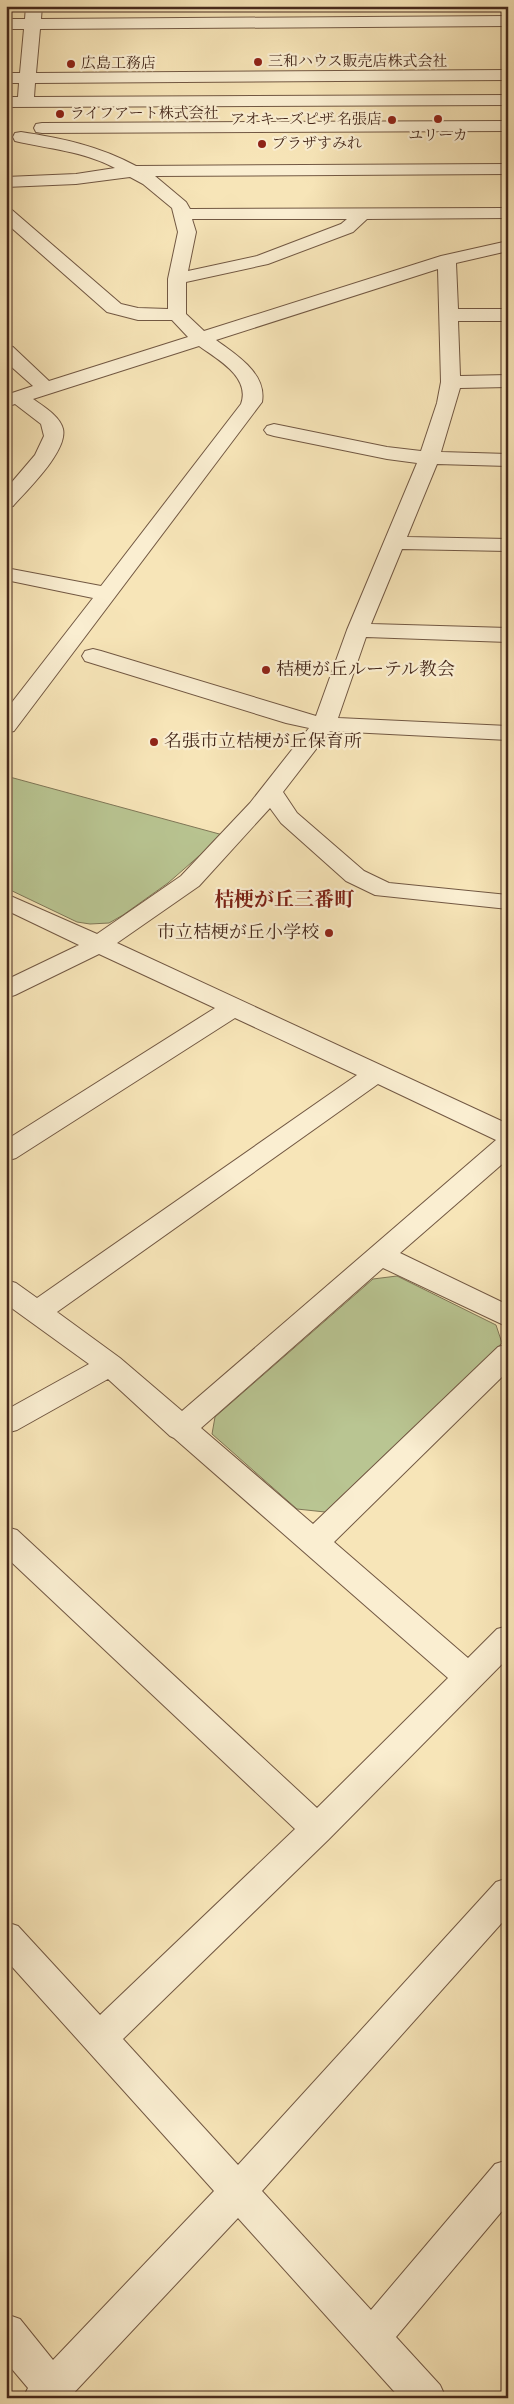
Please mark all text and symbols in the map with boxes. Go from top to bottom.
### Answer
place label: 三和ハウス販売店株式会社 [268,52,448,73]
place label: 広島工務店 [81,54,156,75]
marker: 三和ハウス販売店株式会社 [252,56,264,68]
marker: 広島工務店 [65,58,77,70]
place label: ライフアート株式会社 [70,104,219,125]
marker: ライフアート株式会社 [54,108,66,120]
place label: アオキーズピザ 名張店 [230,110,382,131]
marker: ユリーカ [432,113,444,125]
marker: アオキーズピザ 名張店 [386,114,398,126]
place label: ユリーカ [408,126,468,147]
place label: プラザすみれ [272,134,362,155]
marker: プラザすみれ [256,138,268,150]
place label: 桔梗が丘ルーテル教会 [276,658,455,683]
marker: 桔梗が丘ルーテル教会 [260,664,272,676]
place label: 名張市立桔梗が丘保育所 [164,730,362,755]
marker: 名張市立桔梗が丘保育所 [148,736,160,748]
district label: 桔梗が丘三番町 [214,887,355,915]
place label: 市立桔梗が丘小学校 [157,921,319,946]
marker: 市立桔梗が丘小学校 [323,927,335,939]

